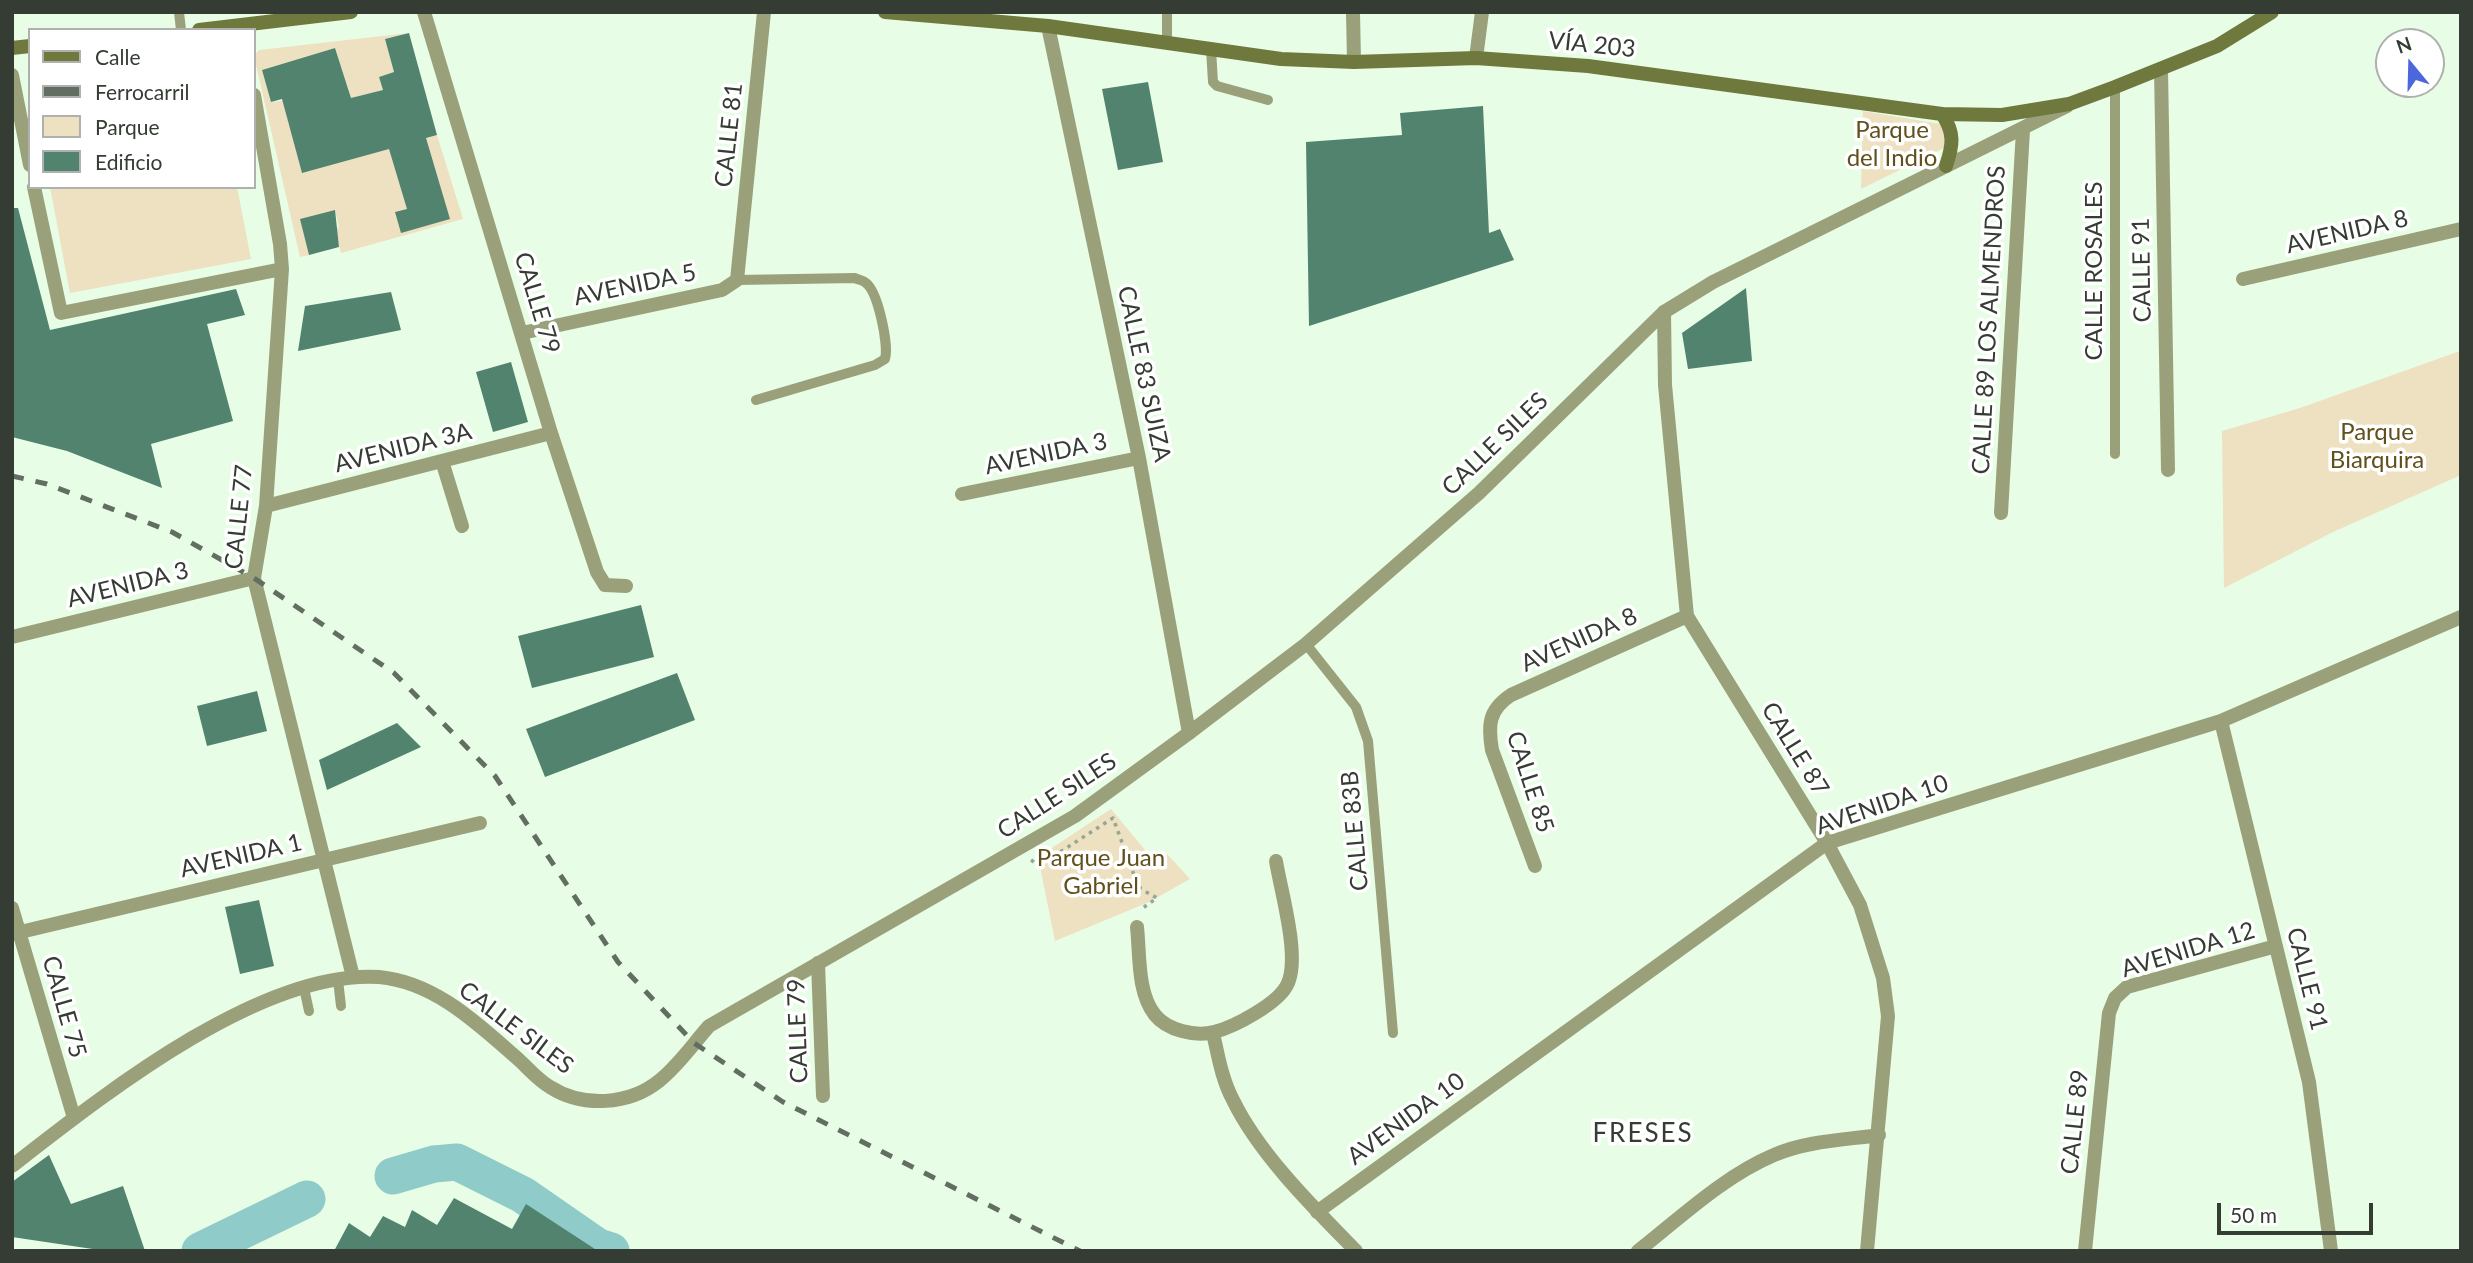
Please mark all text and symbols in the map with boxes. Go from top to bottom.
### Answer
street label: VÍA 203 [1547,26,1637,64]
legend [28,28,256,189]
north arrow [2375,28,2445,98]
text: N [2393,31,2414,58]
text: Calle [95,44,140,69]
text: Ferrocarril [95,79,190,104]
street label: CALLE 81 [709,81,749,189]
text: Parque [95,114,160,139]
park label: Parque del Indio [1847,116,1937,172]
text: Edificio [95,149,162,174]
street label: CALLE 89 LOS ALMENDROS [1967,165,2011,475]
street label: CALLE ROSALES [2080,181,2108,361]
street label: AVENIDA 8 [2283,204,2411,260]
street label: CALLE 91 [2127,217,2157,323]
street label: CALLE 79 [508,249,566,357]
street label: AVENIDA 5 [571,258,699,312]
street label: CALLE 83 SUIZA [1111,283,1177,465]
street label: CALLE SILES [1436,386,1554,502]
street label: AVENIDA 3A [331,417,475,479]
park label: Parque Biarquira [2330,418,2424,474]
street label: AVENIDA 3 [982,427,1110,481]
street label: CALLE 77 [219,463,259,571]
street label: AVENIDA 3 [64,556,192,614]
street label: AVENIDA 8 [1516,602,1642,678]
street label: CALLE 87 [1755,697,1835,801]
street label: CALLE 85 [1500,728,1560,836]
street label: CALLE SILES [992,747,1122,845]
street label: AVENIDA 10 [1812,769,1952,841]
street label: CALLE 83B [1335,770,1375,892]
street label: AVENIDA 1 [177,828,305,884]
park label: Parque Juan Gabriel [1037,844,1165,900]
street label: AVENIDA 12 [2118,916,2258,984]
street label: CALLE 91 [2280,925,2334,1033]
street label: CALLE 75 [36,953,92,1061]
street label: CALLE SILES [453,976,579,1080]
street label: CALLE 79 [782,978,814,1084]
street label: AVENIDA 10 [1342,1067,1470,1171]
street label: CALLE 89 [2055,1068,2095,1176]
district label: FRESES [1593,1118,1693,1150]
scale bar [2221,1190,2377,1234]
text: 50 m [2230,1202,2277,1227]

